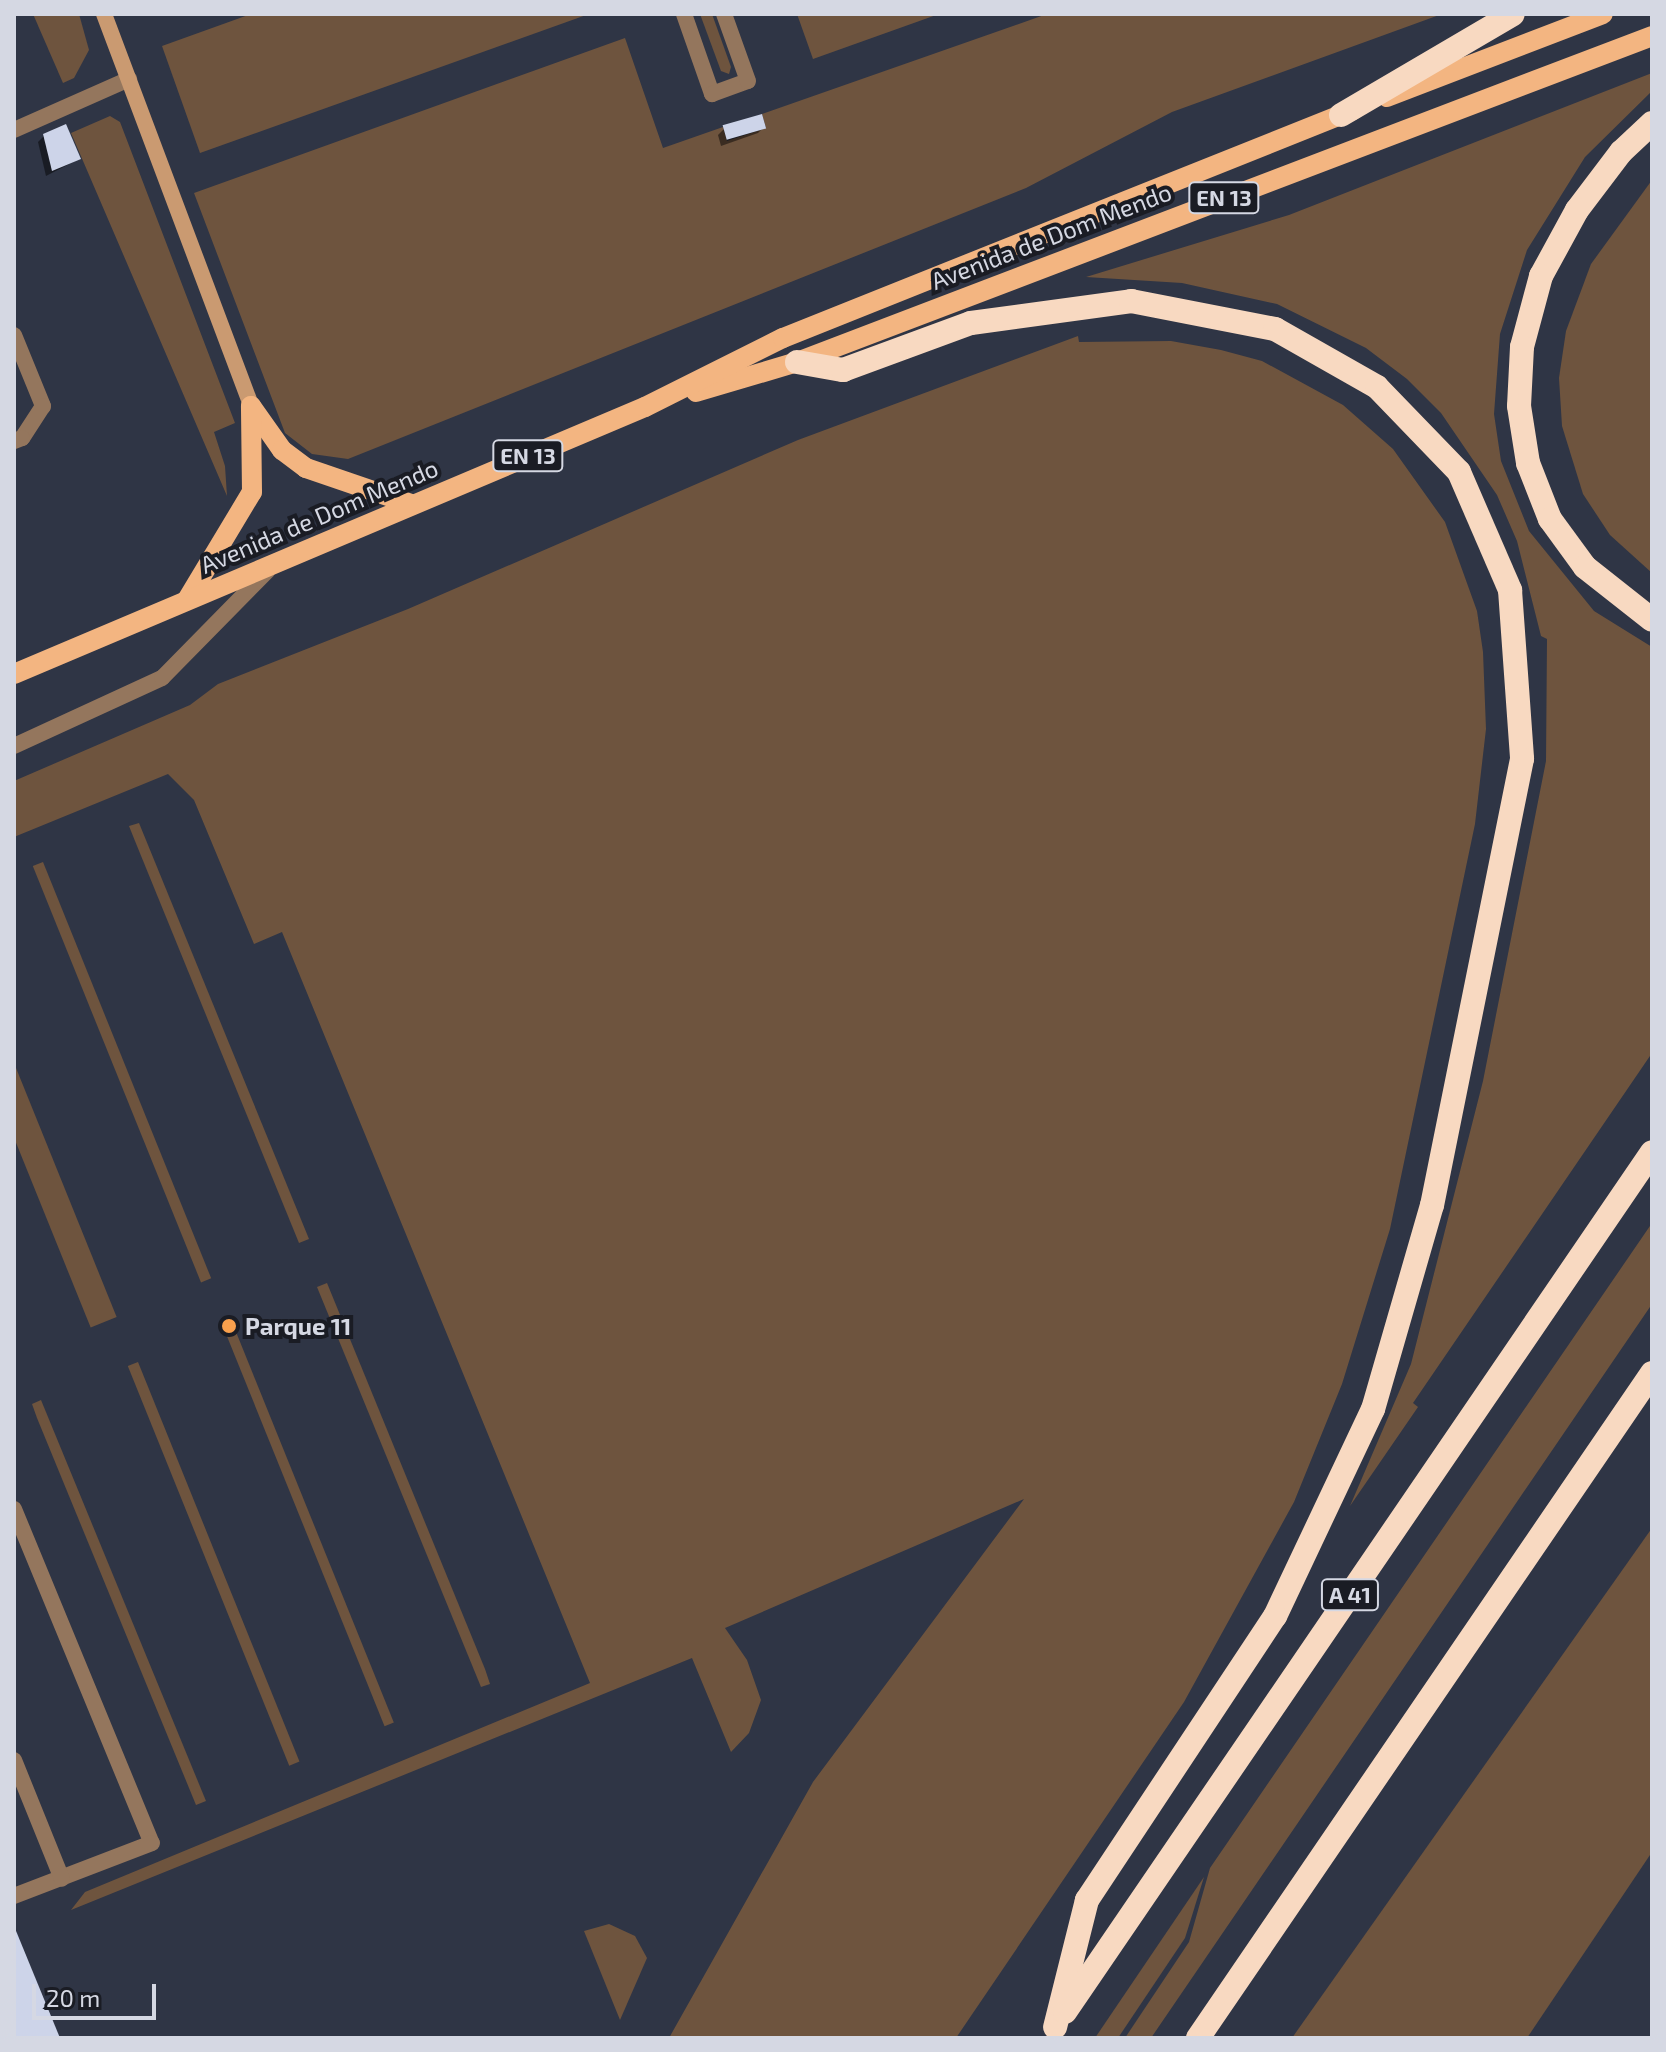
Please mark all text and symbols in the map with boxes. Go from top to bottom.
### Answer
street label: Avenida de Dom Mendo [927,177,1175,295]
road number: EN 13 [1188,180,1260,216]
road number: EN 13 [492,438,564,474]
street label: Avenida de Dom Mendo [196,453,442,579]
place label: Parque 11 [245,1312,351,1340]
marker: Parque 11 [220,1317,238,1335]
road number: A 41 [1320,1577,1380,1613]
scale bar [36,1968,160,2018]
text: 20 m [46,1983,100,2012]

